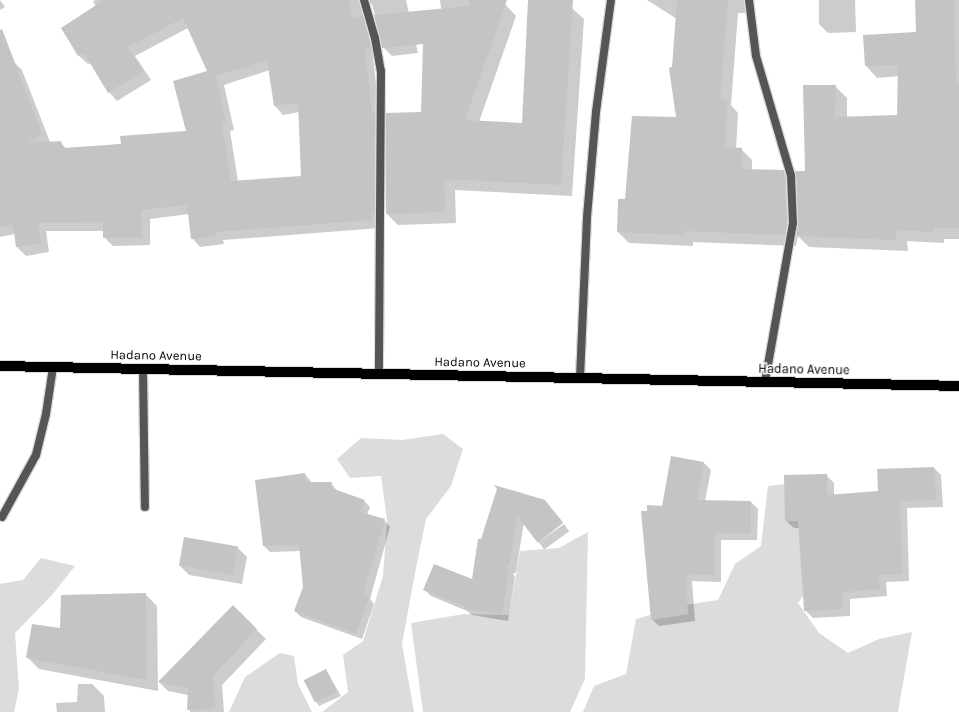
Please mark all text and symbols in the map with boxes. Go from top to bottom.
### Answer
street label: Hadano Avenue [110,347,202,365]
street label: Hadano Avenue [434,354,526,372]
street label: Hadano Avenue [758,361,850,379]

